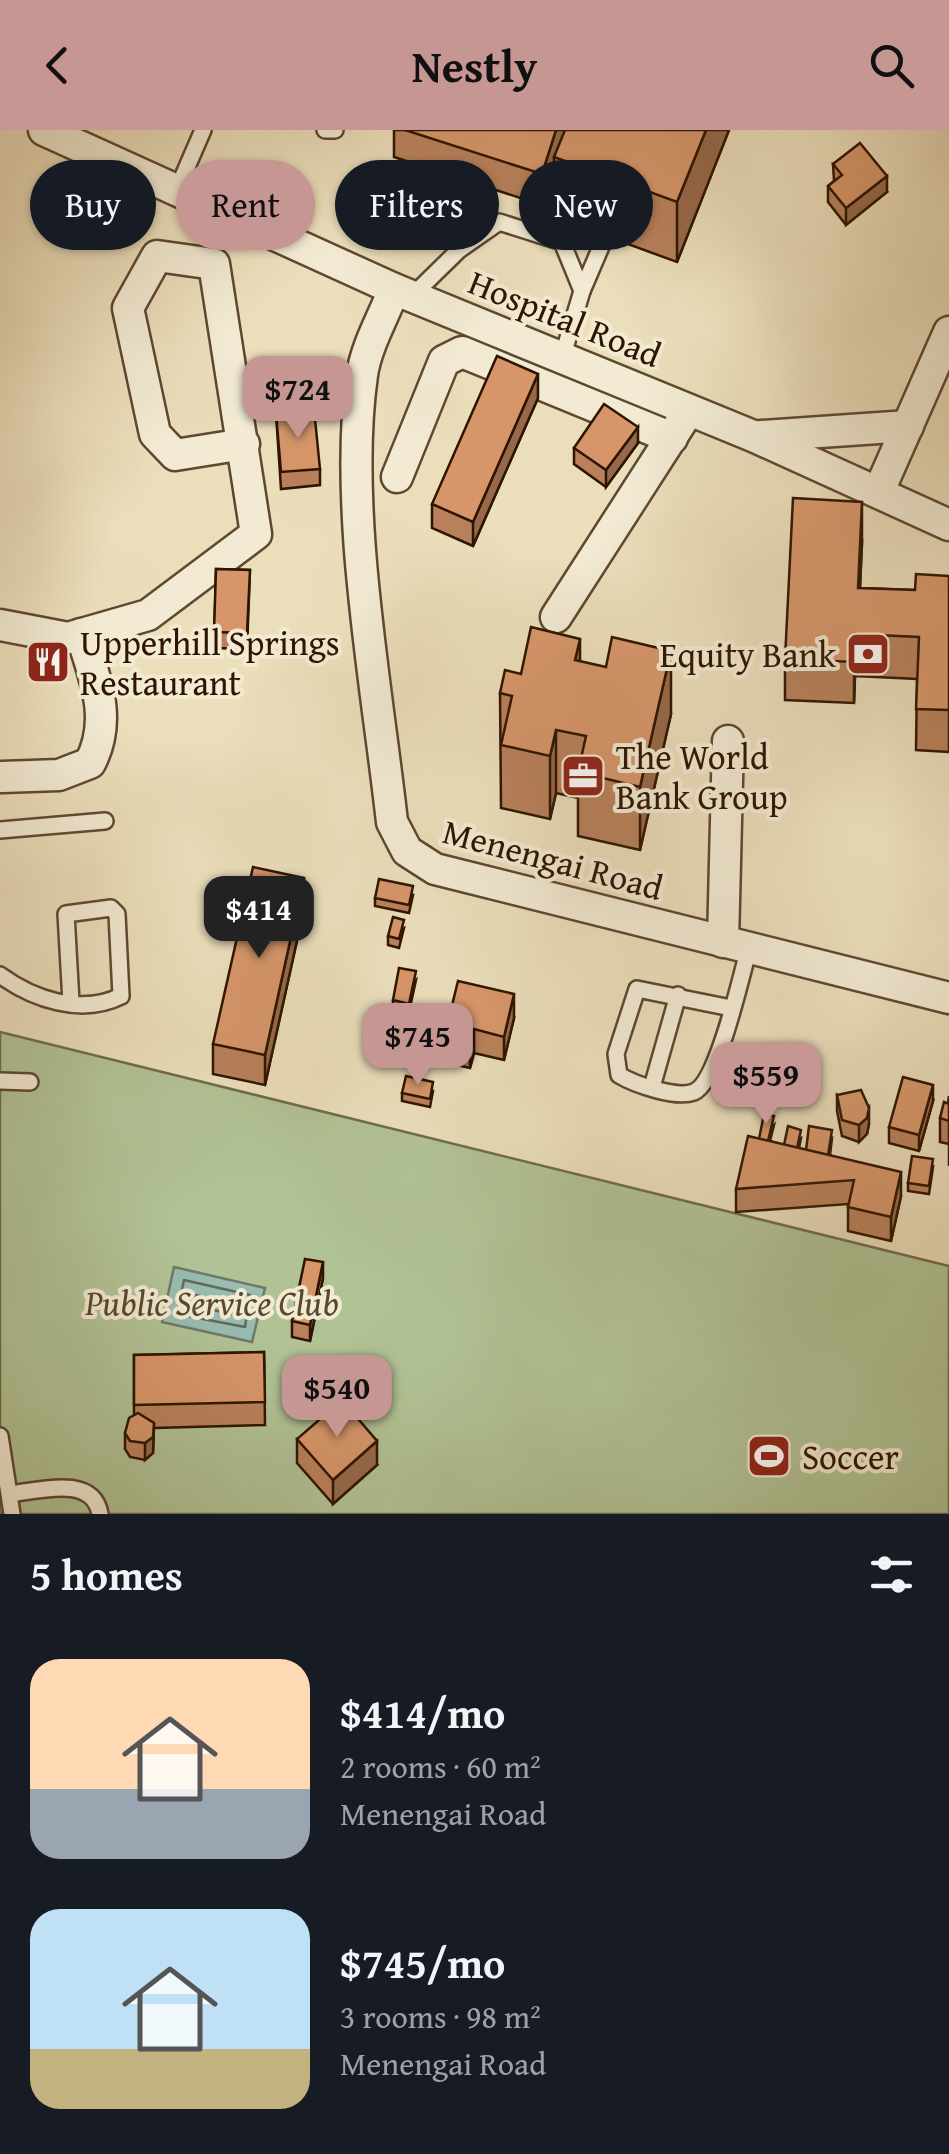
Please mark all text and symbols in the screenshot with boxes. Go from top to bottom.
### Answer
text: Nestly [412,33,537,98]
icon: back [30,38,85,93]
icon: search [864,38,919,93]
chip: Buy [30,160,156,250]
chip: Rent [176,160,315,250]
chip: Filters [335,160,499,250]
chip: New [519,160,653,250]
street label: Hospital Road [461,256,669,380]
pin: $724 [239,356,357,441]
text: $724 [265,365,331,412]
place label: Upperhill Springs Restaurant [80,617,340,708]
place label: Equity Bank [660,629,836,680]
bank icon: Equity Bank [845,631,891,677]
restaurant icon: Upperhill Springs Restaurant [25,639,71,685]
place label: The World Bank Group [616,731,788,822]
office icon: The World Bank Group [560,753,606,799]
street label: Menengai Road [437,805,669,913]
pin: $414 [200,876,318,961]
text: $414 [226,885,292,932]
pin: $745 [359,1003,477,1088]
text: $745 [385,1012,451,1059]
pin: $559 [707,1042,825,1127]
text: $559 [733,1051,799,1098]
park label: Public Service Club [84,1277,339,1328]
pin: $540 [278,1355,396,1440]
text: $540 [304,1364,370,1411]
place label: Soccer [802,1431,899,1482]
sports icon: Soccer [746,1433,792,1479]
text: 5 homes [30,1544,183,1605]
icon: filters [864,1547,919,1602]
text: $414/mo [340,1682,505,1743]
icon: home [110,1699,230,1819]
text: 2 rooms · 60 m² [340,1743,541,1790]
text: Menengai Road [340,1790,546,1837]
text: $745/mo [340,1932,505,1993]
icon: home [110,1949,230,2069]
text: 3 rooms · 98 m² [340,1993,541,2040]
text: Menengai Road [340,2040,546,2087]

